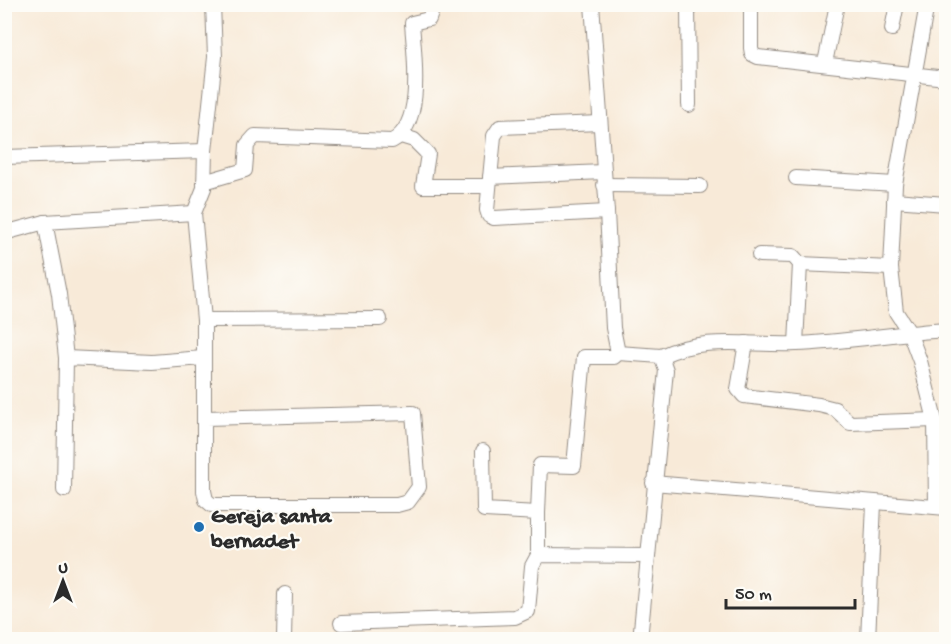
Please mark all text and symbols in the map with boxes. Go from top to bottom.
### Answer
place label: Gereja santa bernadet [210,505,333,556]
marker: Gereja santa bernadet [192,520,206,534]
north arrow [33,551,93,611]
text: U [58,560,68,579]
scale bar [726,572,855,610]
text: 50 m [735,585,772,606]

